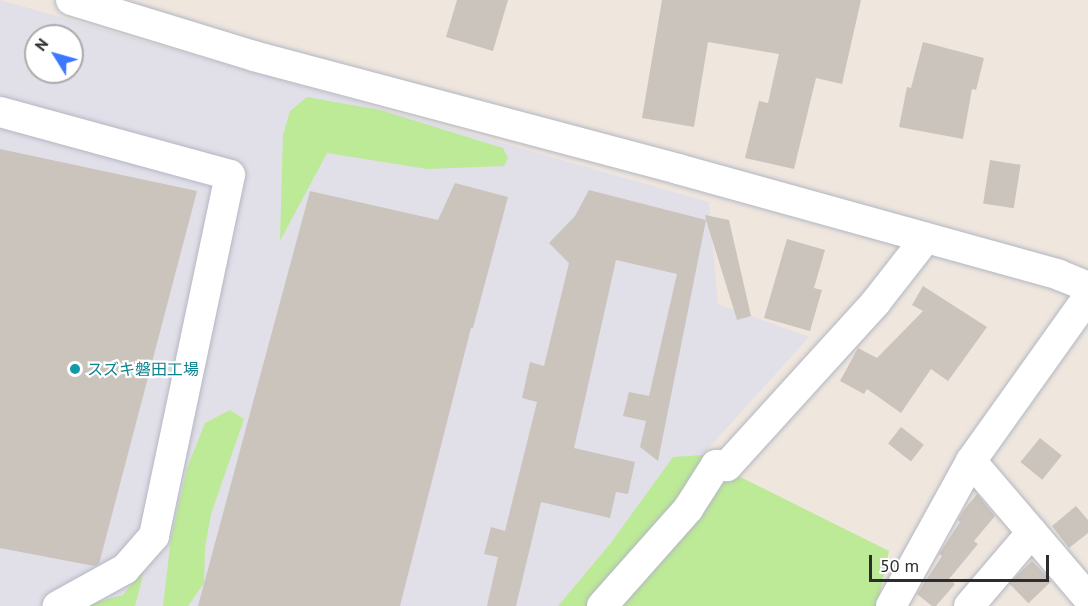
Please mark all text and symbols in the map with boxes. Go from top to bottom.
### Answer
north arrow [24,24,84,84]
text: N [30,34,52,55]
place label: スズキ磐田工場 [87,359,199,379]
marker: スズキ磐田工場 [68,362,82,376]
scale bar [872,543,1052,581]
text: 50 m [880,554,919,577]

